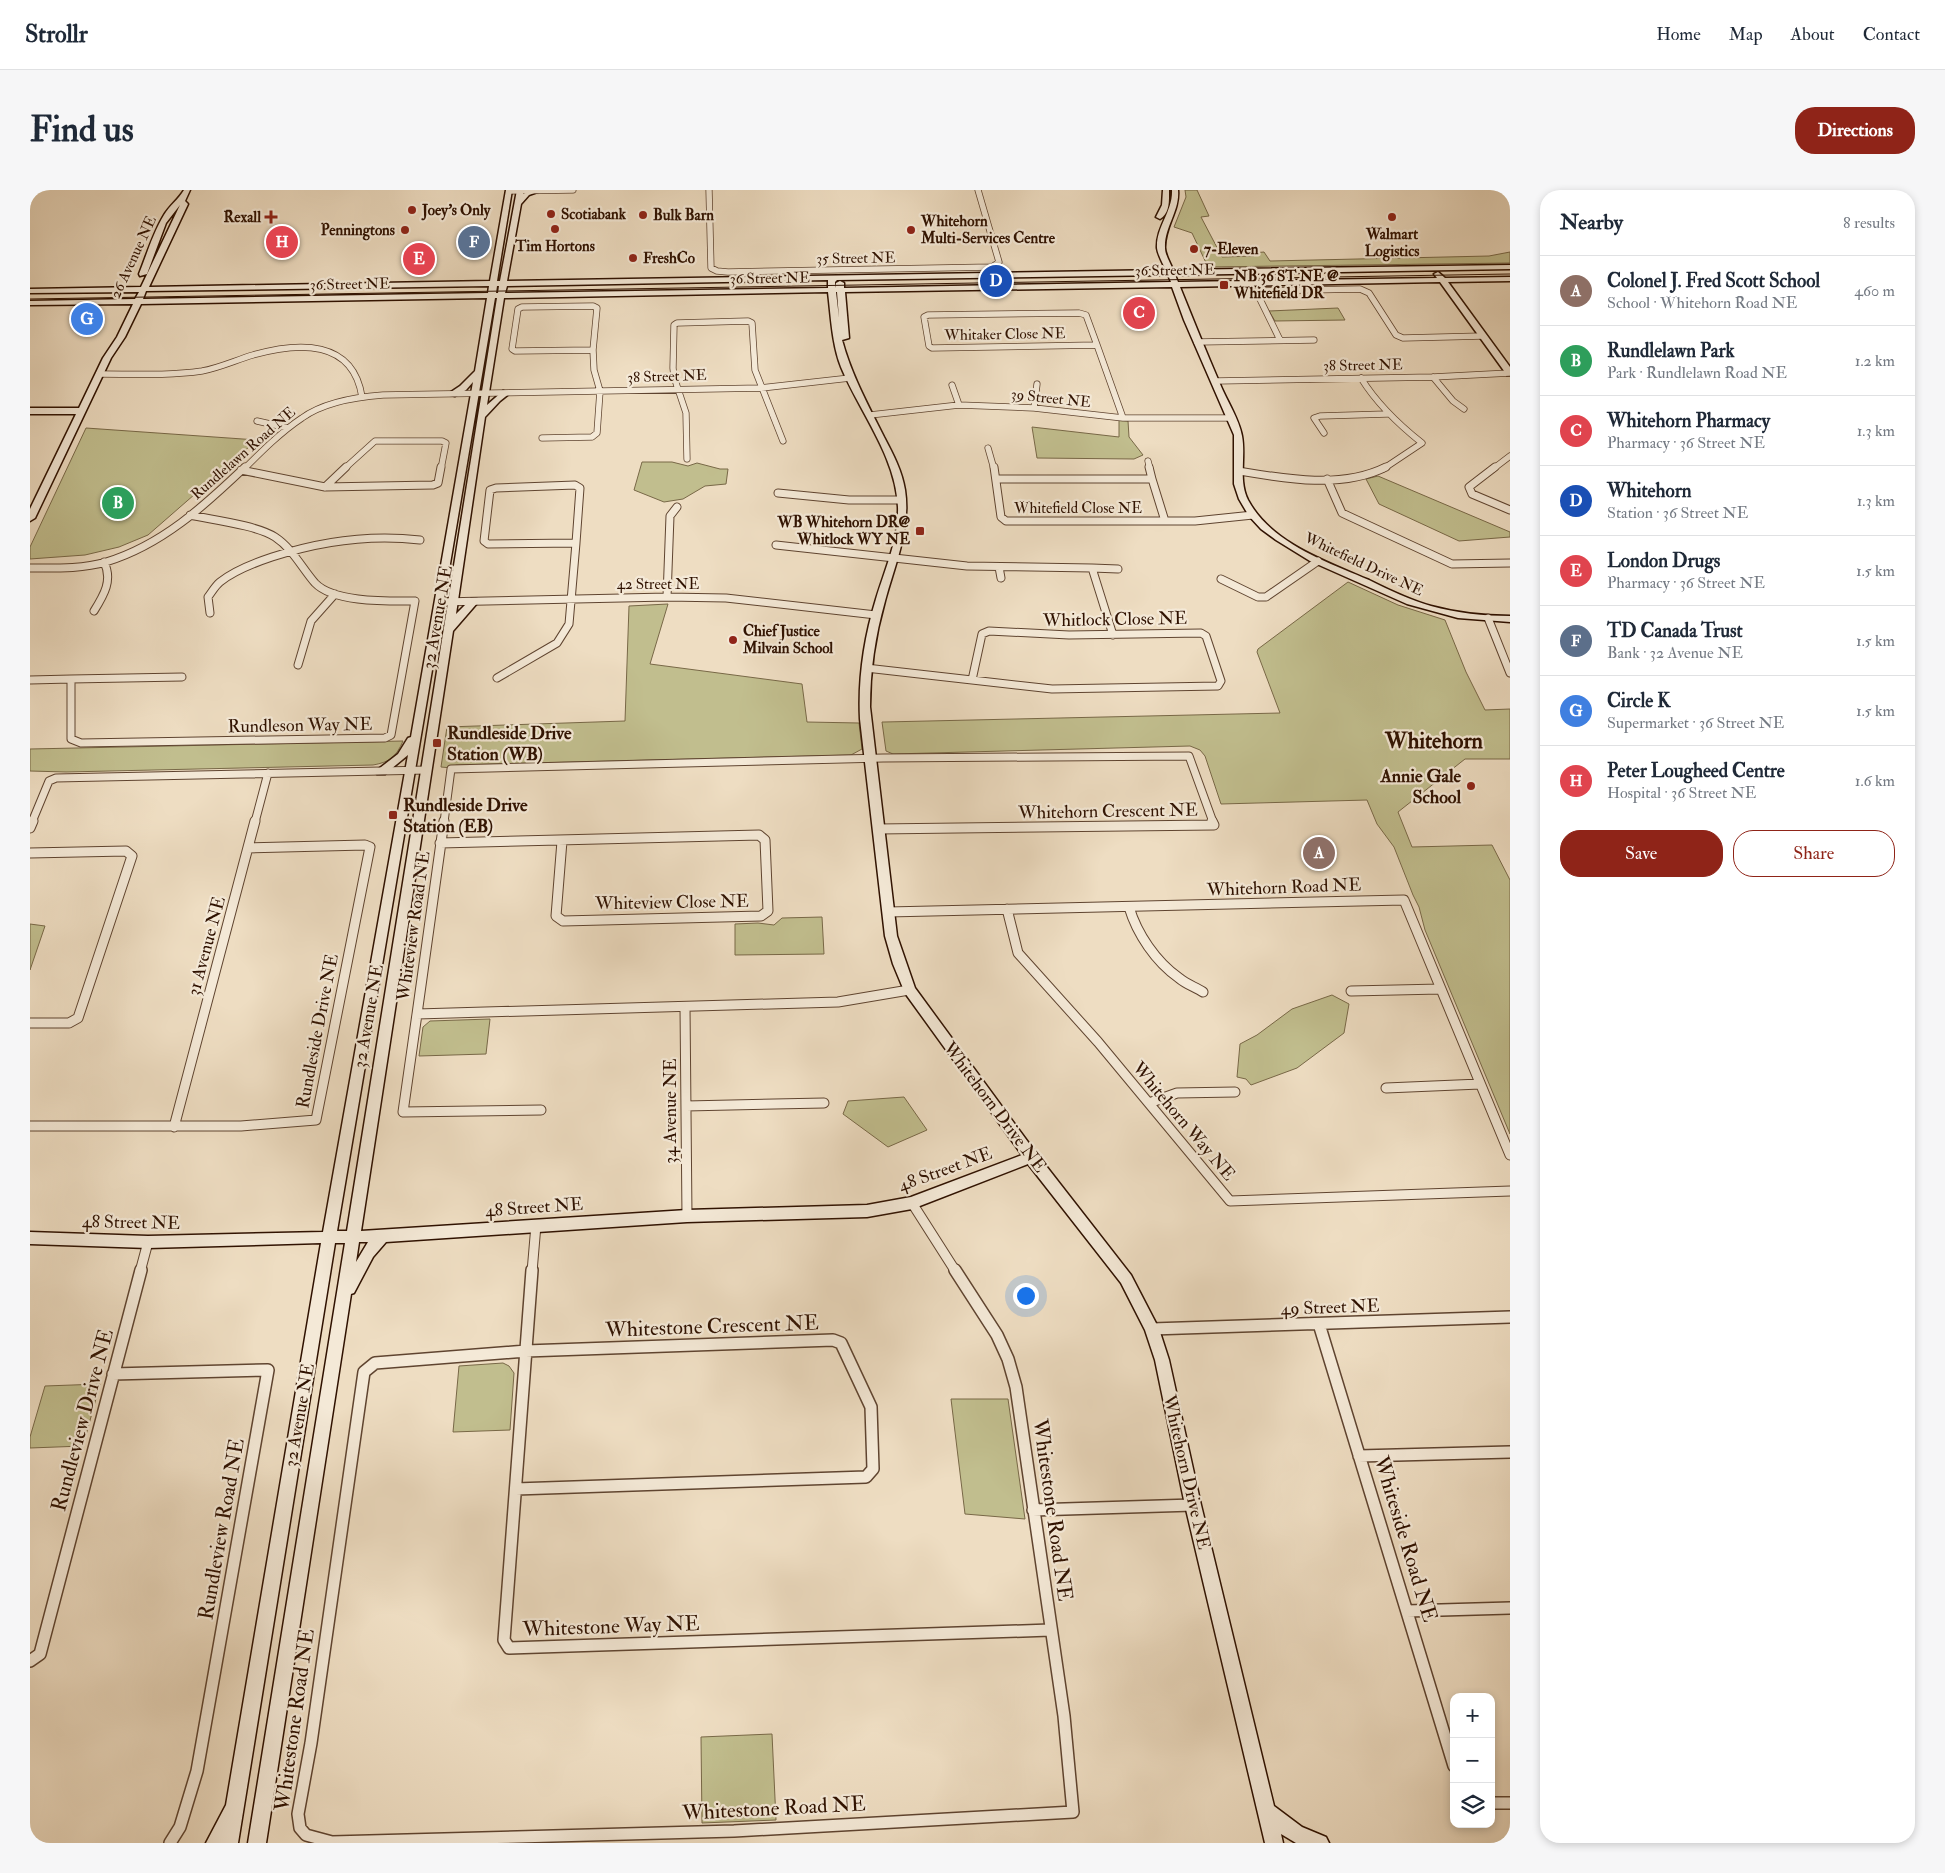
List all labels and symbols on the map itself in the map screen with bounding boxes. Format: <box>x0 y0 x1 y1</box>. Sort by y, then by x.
place label: Joey's Only <box>421 201 492 221</box>
marker: Joey's Only <box>406 204 418 216</box>
place label: Scotiabank <box>561 205 627 224</box>
place label: Bulk Barn <box>653 206 714 225</box>
place label: Rexall <box>224 208 261 227</box>
marker: Scotiabank <box>545 208 557 220</box>
marker: Bulk Barn <box>637 209 649 221</box>
marker: Rexall <box>265 211 277 223</box>
marker: Walmart Logistics <box>1386 211 1398 223</box>
place label: Whitehorn Multi-Services Centre <box>920 212 1056 248</box>
street label: 26 Avenue NE <box>106 213 161 302</box>
place label: Penningtons <box>321 221 395 241</box>
pin: H <box>266 223 298 261</box>
pin: F <box>458 223 490 261</box>
marker: Tim Hortons <box>549 223 561 235</box>
marker: Penningtons <box>399 224 411 236</box>
marker: Whitehorn Multi-Services Centre <box>905 224 917 236</box>
place label: Walmart Logistics <box>1365 225 1419 262</box>
place label: Tim Hortons <box>514 237 595 256</box>
pin: E <box>403 240 435 278</box>
place label: 7-Eleven <box>1204 240 1259 259</box>
marker: 7-Eleven <box>1188 243 1200 255</box>
street label: 35 Street NE <box>816 248 896 269</box>
place label: FreshCo <box>643 249 696 268</box>
marker: FreshCo <box>627 252 639 264</box>
street label: 36 Street NE <box>1135 260 1215 281</box>
pin: D <box>980 262 1012 300</box>
place label: NB 36 ST NE @ Whitefield DR <box>1233 267 1339 303</box>
street label: 36 Street NE <box>730 268 810 289</box>
street label: 36 Street NE <box>310 274 390 295</box>
marker: NB 36 ST NE @ Whitefield DR <box>1218 279 1230 291</box>
pin: C <box>1123 294 1155 332</box>
pin: G <box>71 300 103 338</box>
street label: Whitaker Close NE <box>943 324 1066 345</box>
street label: 38 Street NE <box>1323 355 1403 376</box>
street label: 38 Street NE <box>627 366 707 387</box>
street label: 39 Street NE <box>1010 385 1092 412</box>
street label: Rundlelawn Road NE <box>187 403 300 504</box>
pin: B <box>102 484 134 522</box>
street label: Whitefield Close NE <box>1013 499 1142 518</box>
place label: WB Whitehorn DR@ Whitlock WY NE <box>777 513 911 549</box>
marker: WB Whitehorn DR@ Whitlock WY NE <box>914 525 926 537</box>
street label: Whitefield Drive NE <box>1300 528 1426 600</box>
street label: 32 Avenue NE <box>417 563 458 671</box>
street label: 42 Street NE <box>617 575 699 594</box>
street label: Whitlock Close NE <box>1042 607 1187 632</box>
place label: Chief Justice Milvain School <box>742 622 833 658</box>
marker: Chief Justice Milvain School <box>727 634 739 646</box>
street label: Rundleson Way NE <box>227 713 373 738</box>
place label: Rundleside Drive Station (WB) <box>447 722 572 766</box>
district label: Whitehorn <box>1384 727 1484 755</box>
marker: Rundleside Drive Station (WB) <box>431 737 443 749</box>
place label: Annie Gale School <box>1379 765 1461 809</box>
marker: Annie Gale School <box>1465 780 1477 792</box>
place label: Rundleside Drive Station (EB) <box>403 794 528 838</box>
street label: Whitehorn Crescent NE <box>1017 798 1198 825</box>
marker: Rundleside Drive Station (EB) <box>387 809 399 821</box>
pin: A <box>1303 834 1335 872</box>
street label: Whiteview Road NE <box>391 850 435 1004</box>
street label: Whitehorn Road NE <box>1205 873 1362 902</box>
street label: Whiteview Close NE <box>594 890 749 915</box>
street label: 31 Avenue NE <box>182 894 231 998</box>
street label: Rundleside Drive NE <box>291 952 344 1111</box>
street label: 32 Avenue NE <box>348 962 389 1070</box>
street label: Whitehorn Drive NE <box>937 1037 1051 1177</box>
street label: Whitehorn Way NE <box>1126 1056 1240 1186</box>
street label: 34 Avenue NE <box>659 1058 682 1164</box>
street label: 48 Street NE <box>895 1142 995 1197</box>
street label: 48 Street NE <box>484 1193 584 1222</box>
street label: 48 Street NE <box>82 1210 180 1235</box>
your location <box>1013 1283 1039 1309</box>
street label: 49 Street NE <box>1280 1294 1380 1321</box>
street label: Whitestone Crescent NE <box>604 1309 819 1344</box>
street label: Rundleview Drive NE <box>45 1326 120 1514</box>
street label: 32 Avenue NE <box>279 1361 320 1469</box>
street label: Whitehorn Drive NE <box>1157 1392 1215 1552</box>
street label: Whitestone Road NE <box>1026 1416 1079 1603</box>
street label: Rundleview Road NE <box>192 1436 251 1622</box>
street label: Whiteside Road NE <box>1367 1452 1444 1625</box>
street label: Whitestone Way NE <box>521 1610 700 1643</box>
street label: Whitestone Road NE <box>268 1627 321 1814</box>
street label: Whitestone Road NE <box>680 1790 867 1827</box>

